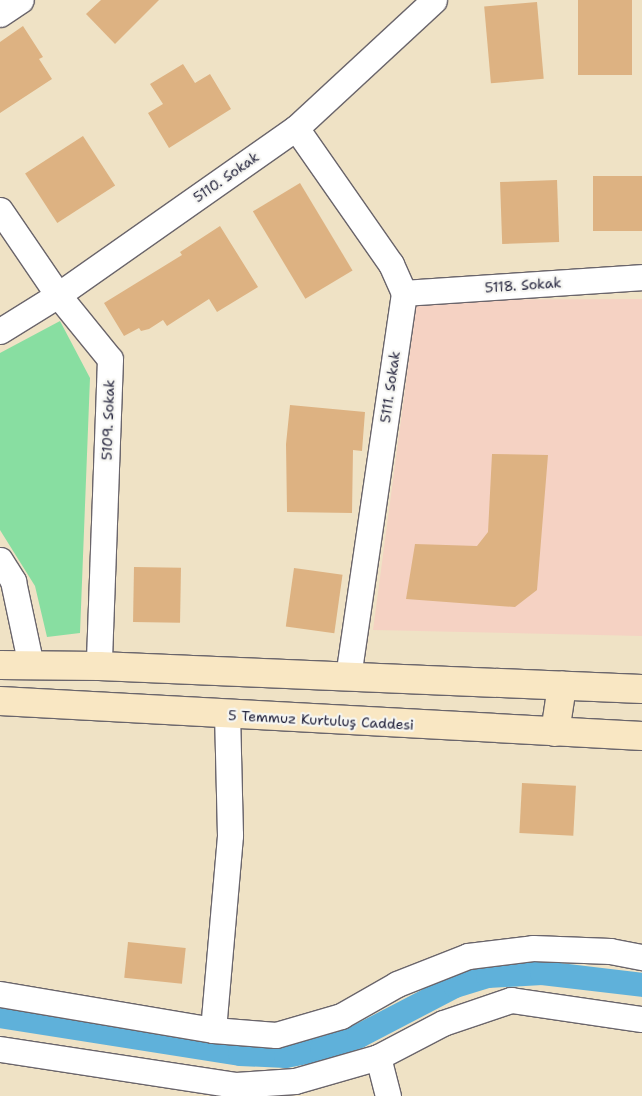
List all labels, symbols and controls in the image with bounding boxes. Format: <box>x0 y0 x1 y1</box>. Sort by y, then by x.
street label: 5110. Sokak <box>190 148 262 206</box>
street label: 5118. Sokak <box>484 274 562 296</box>
street label: 5111. Sokak <box>377 350 403 424</box>
street label: 5109. Sokak <box>98 379 118 461</box>
street label: 5 Temmuz Kurtuluş Caddesi <box>228 707 414 733</box>

